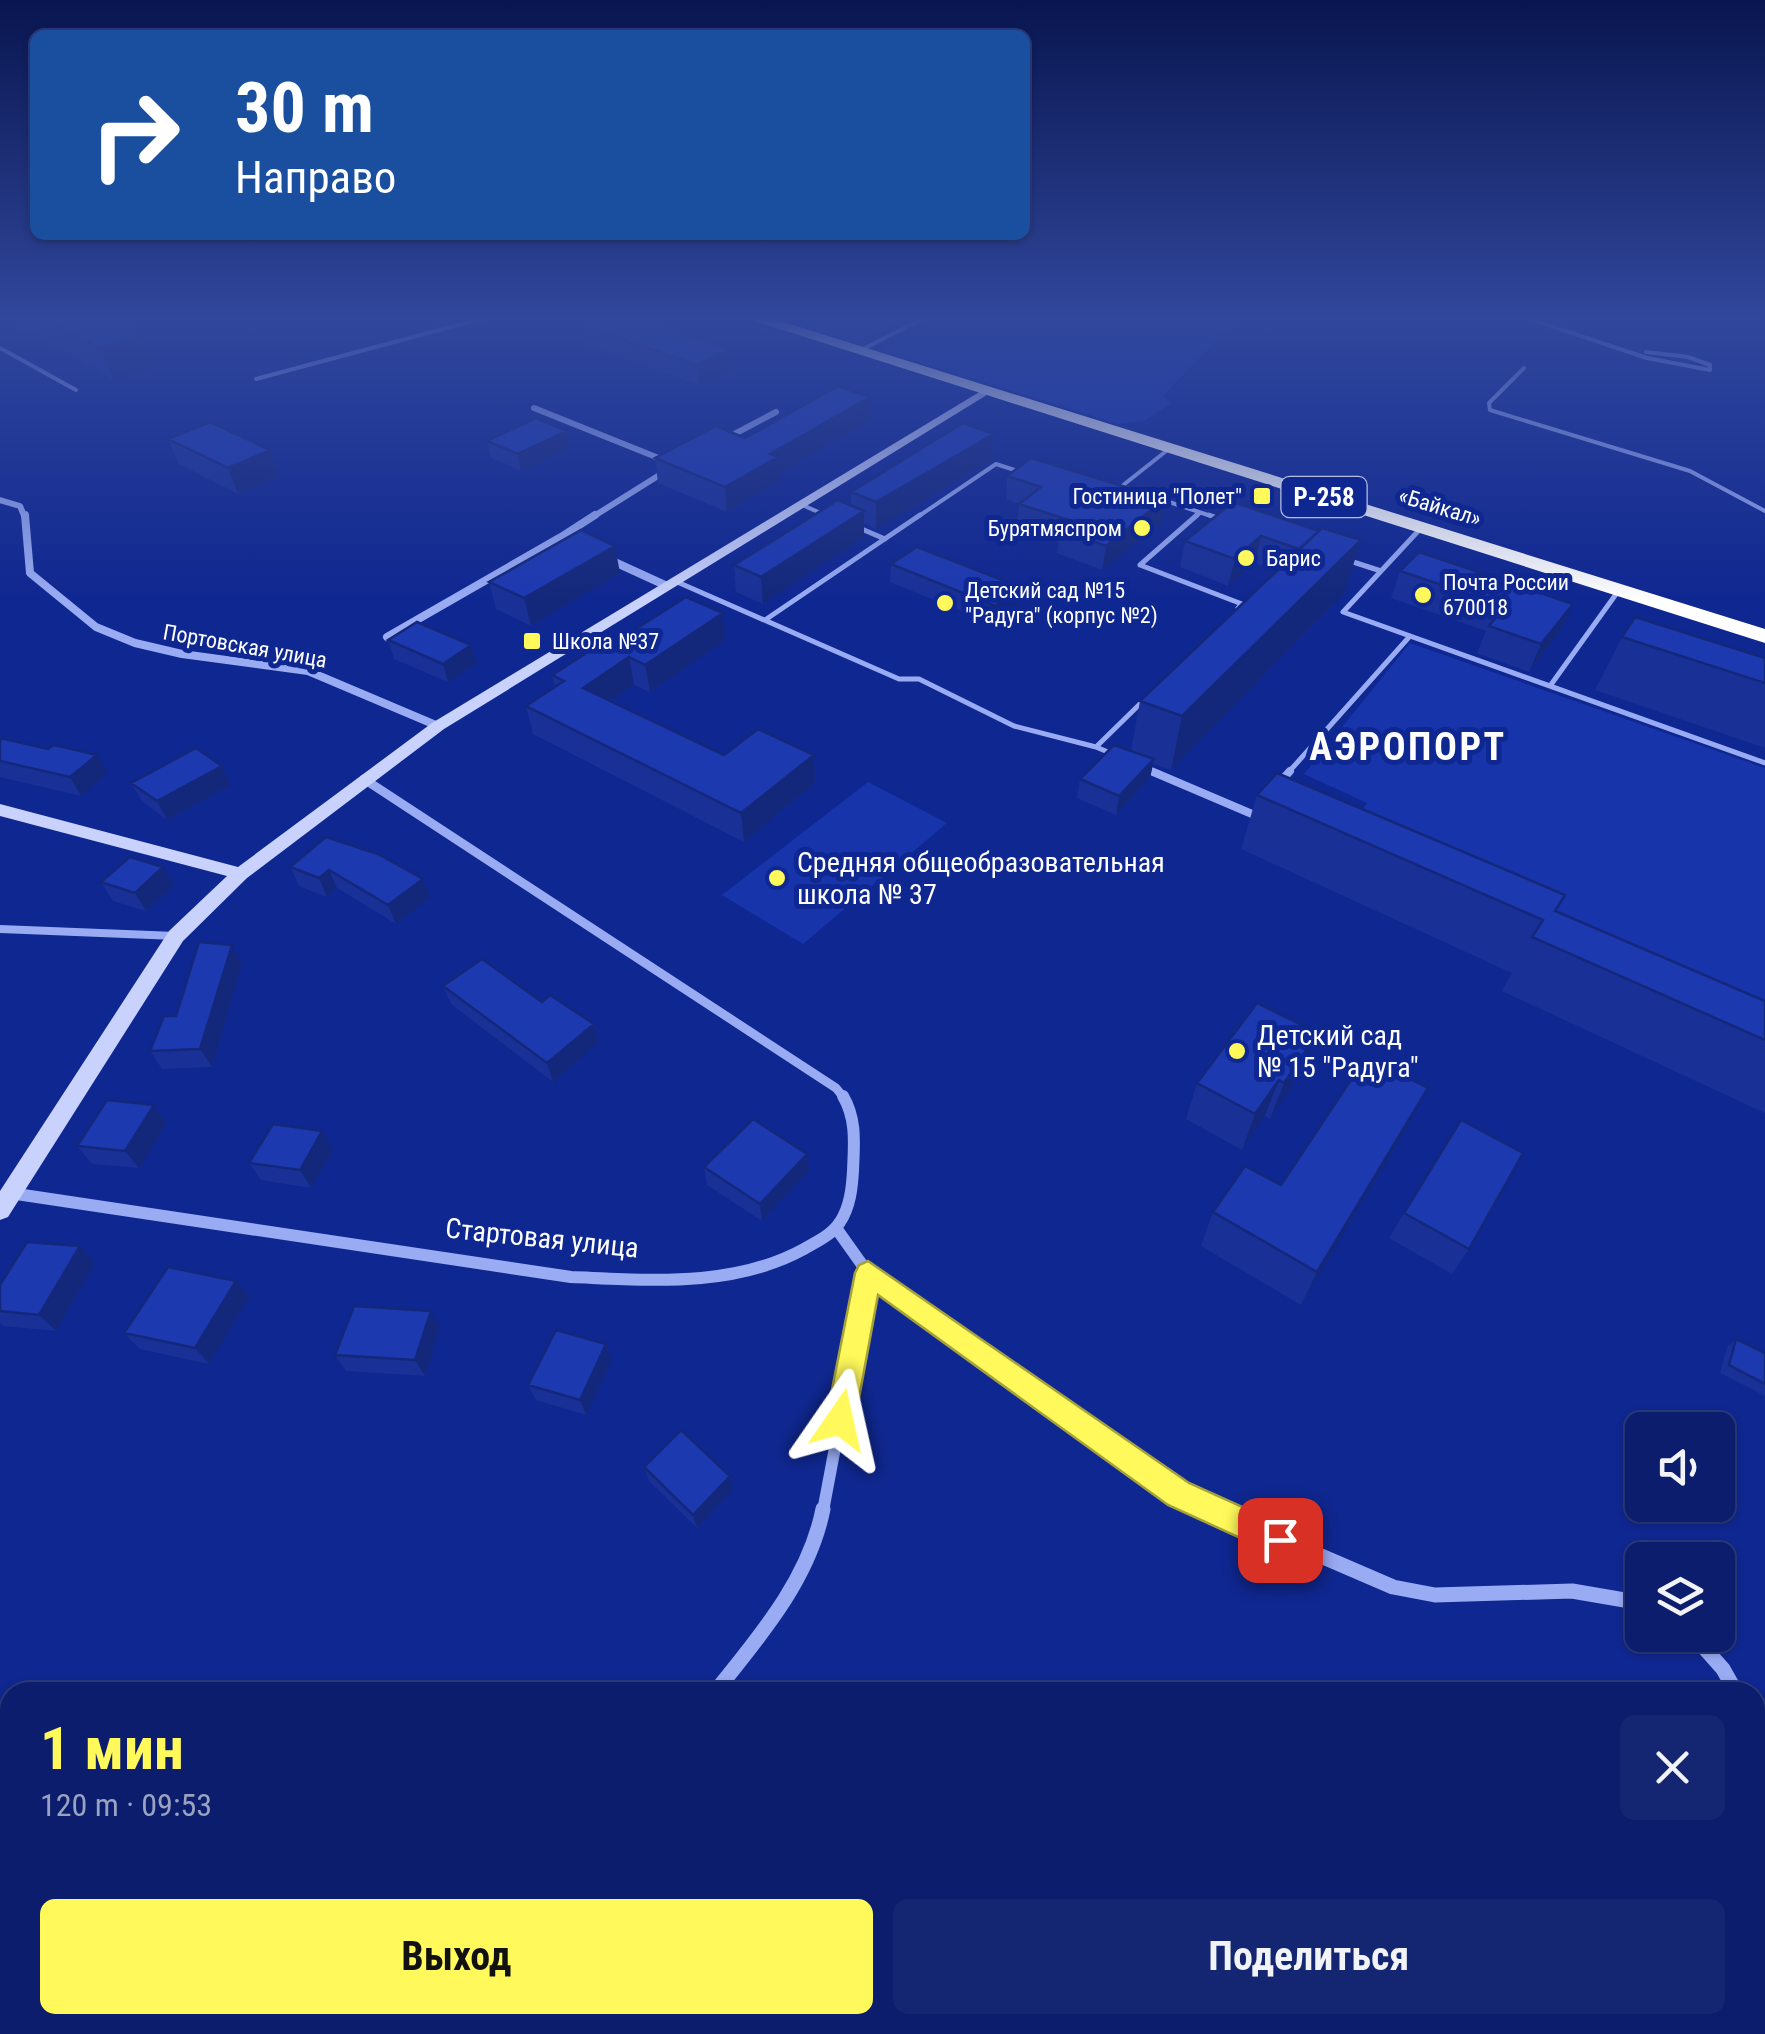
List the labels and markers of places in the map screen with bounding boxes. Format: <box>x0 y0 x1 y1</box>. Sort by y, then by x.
place label: Гостиница "Полет" <box>1072 484 1242 509</box>
marker: Гостиница "Полет" <box>1251 485 1273 507</box>
place label: Бурятмяспром <box>988 516 1122 541</box>
marker: Бурятмяспром <box>1131 517 1153 539</box>
place label: Барис <box>1266 546 1321 571</box>
marker: Барис <box>1235 547 1257 569</box>
place label: Почта России 670018 <box>1443 570 1569 620</box>
place label: Детский сад №15 "Радуга" (корпус №2) <box>965 578 1158 629</box>
marker: Почта России 670018 <box>1412 584 1434 606</box>
marker: Детский сад №15 "Радуга" (корпус №2) <box>934 592 956 614</box>
place label: Школа №37 <box>552 629 659 654</box>
marker: Школа №37 <box>521 630 543 652</box>
place label: Средняя общеобразовательная школа № 37 <box>797 846 1165 911</box>
marker: Средняя общеобразовательная школа № 37 <box>766 867 788 889</box>
place label: Детский сад № 15 "Радуга" <box>1257 1019 1419 1084</box>
marker: Детский сад № 15 "Радуга" <box>1226 1040 1248 1062</box>
pin <box>1238 1498 1323 1583</box>

